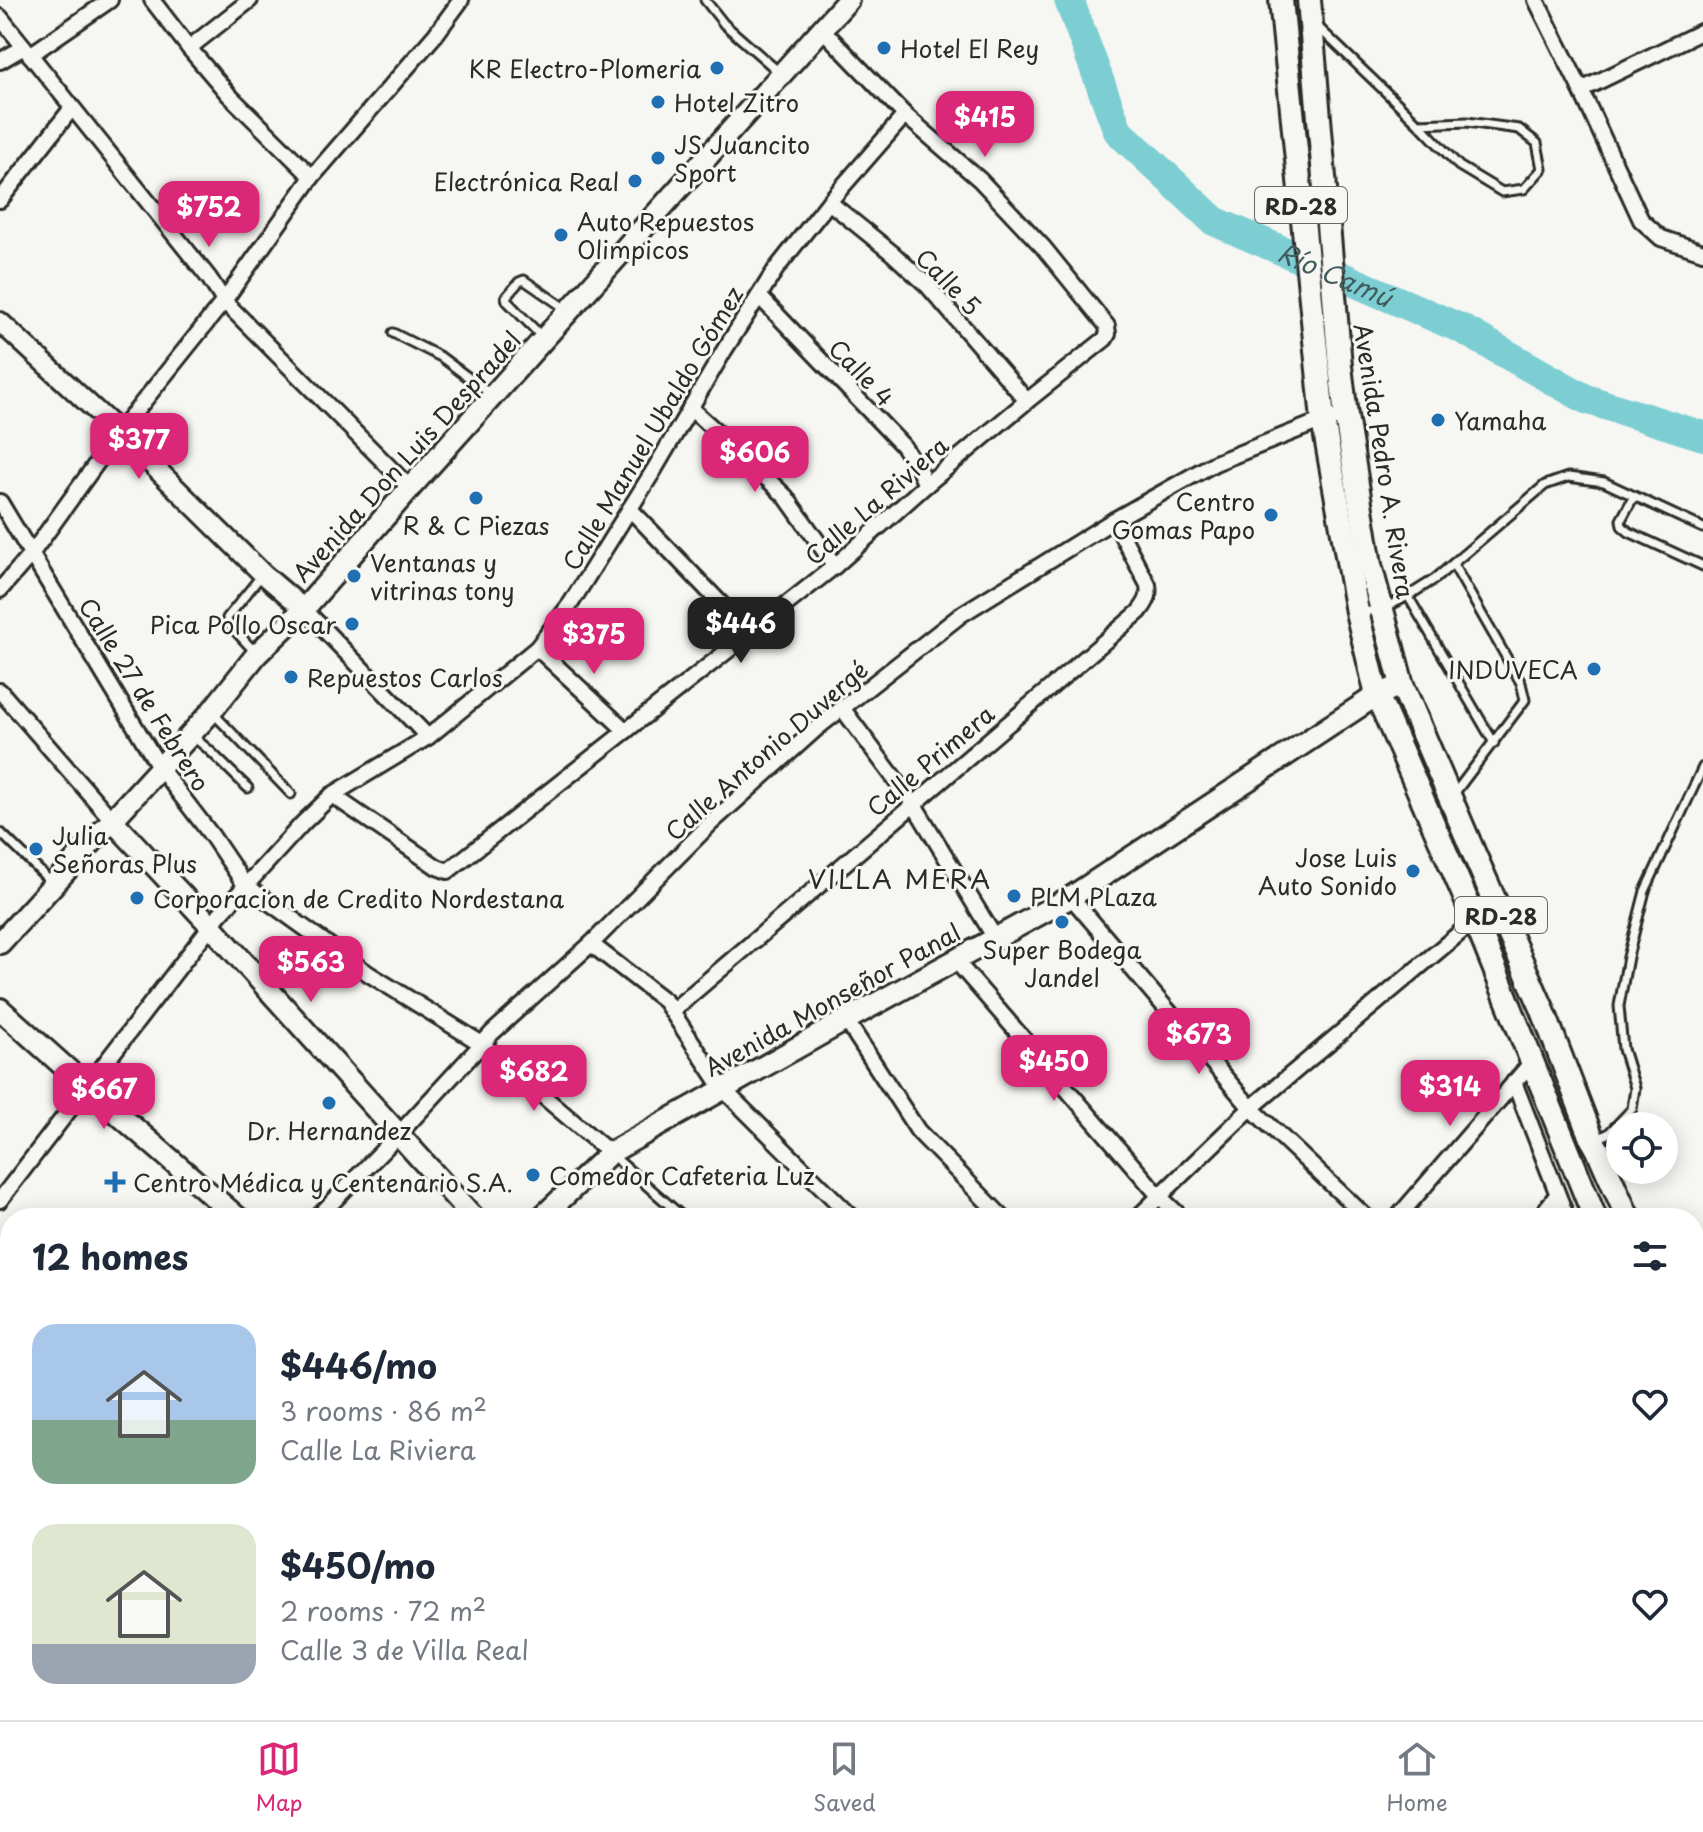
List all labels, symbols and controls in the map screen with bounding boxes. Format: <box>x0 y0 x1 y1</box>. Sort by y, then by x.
place label: Hotel El Rey <box>900 30 1039 66</box>
marker: Hotel El Rey <box>875 39 893 57</box>
place label: KR Electro-Plomeria <box>469 50 701 86</box>
marker: KR Electro-Plomeria <box>708 59 726 77</box>
place label: Hotel Zitro <box>674 84 799 120</box>
pin: $415 <box>938 91 1032 159</box>
marker: Hotel Zitro <box>649 93 667 111</box>
text: $415 <box>954 97 1016 136</box>
place label: JS Juancito Sport <box>674 126 810 190</box>
marker: JS Juancito Sport <box>649 149 667 167</box>
place label: Electrónica Real <box>433 163 619 199</box>
marker: Electrónica Real <box>626 172 644 190</box>
pin: $752 <box>162 181 256 249</box>
text: $752 <box>176 187 242 226</box>
road number: RD-28 <box>1255 187 1347 223</box>
place label: Auto Repuestos Olimpicos <box>577 203 754 267</box>
marker: Auto Repuestos Olimpicos <box>552 226 570 244</box>
water label: Río Camú <box>1272 232 1400 317</box>
street label: Calle 5 <box>908 239 990 323</box>
street label: Calle Manuel Ubaldo Gómez <box>553 279 751 577</box>
street label: Avenida Pedro A. Rivera <box>1345 321 1425 602</box>
street label: Avenida Don Luis Despradel <box>283 323 529 589</box>
street label: Calle 4 <box>821 330 903 414</box>
place label: Yamaha <box>1454 402 1546 438</box>
marker: Yamaha <box>1429 411 1447 429</box>
pin: $377 <box>92 413 186 481</box>
text: $377 <box>108 419 170 458</box>
pin: $606 <box>708 426 802 494</box>
street label: Calle La Riviera <box>796 427 956 573</box>
text: $606 <box>720 432 790 471</box>
place label: Centro Gomas Papo <box>1111 483 1255 547</box>
marker: R & C Piezas <box>467 489 485 507</box>
marker: Centro Gomas Papo <box>1262 506 1280 524</box>
place label: R & C Piezas <box>402 507 550 543</box>
place label: Ventanas y vitrinas tony <box>370 544 515 608</box>
marker: Ventanas y vitrinas tony <box>345 567 363 585</box>
street label: Calle 27 de Febrero <box>71 590 219 798</box>
pin: $446 <box>694 597 788 665</box>
text: $446 <box>706 603 776 642</box>
place label: Pica Pollo Oscar <box>150 606 336 642</box>
pin: $375 <box>547 608 641 676</box>
text: $375 <box>562 614 626 653</box>
marker: Pica Pollo Oscar <box>343 615 361 633</box>
place label: INDUVECA <box>1448 651 1578 687</box>
street label: Calle Antonio Duvergé <box>657 652 875 848</box>
place label: Repuestos Carlos <box>307 659 503 695</box>
marker: INDUVECA <box>1585 660 1603 678</box>
marker: Repuestos Carlos <box>282 668 300 686</box>
street label: Calle Primera <box>858 696 1002 824</box>
place label: Julia Señoras Plus <box>52 817 197 881</box>
place label: Jose Luis Auto Sonido <box>1258 839 1397 903</box>
marker: Julia Señoras Plus <box>27 840 45 858</box>
district label: VILLA MERA <box>808 859 992 898</box>
marker: Jose Luis Auto Sonido <box>1404 862 1422 880</box>
place label: PLM PLaza <box>1030 878 1157 914</box>
place label: Corporacion de Credito Nordestana <box>153 880 564 916</box>
marker: PLM PLaza <box>1005 887 1023 905</box>
marker: Corporacion de Credito Nordestana <box>128 889 146 907</box>
road number: RD-28 <box>1455 897 1547 933</box>
street label: Avenida Monseñor Panal <box>697 913 967 1085</box>
marker: Super Bodega Jandel <box>1053 913 1071 931</box>
place label: Super Bodega Jandel <box>983 931 1141 995</box>
pin: $563 <box>264 936 358 1004</box>
text: $563 <box>277 942 345 981</box>
pin: $673 <box>1152 1008 1246 1076</box>
text: $673 <box>1166 1014 1232 1053</box>
pin: $450 <box>1007 1035 1101 1103</box>
text: $450 <box>1019 1041 1089 1080</box>
pin: $682 <box>487 1045 581 1113</box>
text: $682 <box>500 1051 568 1090</box>
pin: $314 <box>1403 1060 1497 1128</box>
pin: $667 <box>57 1063 151 1131</box>
text: $314 <box>1419 1066 1481 1105</box>
text: $667 <box>71 1069 137 1108</box>
marker: Dr. Hernandez <box>320 1094 338 1112</box>
place label: Dr. Hernandez <box>247 1112 411 1148</box>
map controls <box>1606 1112 1678 1184</box>
button: locate <box>1606 1112 1678 1184</box>
place label: Comedor Cafeteria Luz <box>549 1157 815 1193</box>
place label: Centro Médica y Centenario S.A. <box>133 1164 513 1200</box>
marker: Comedor Cafeteria Luz <box>524 1166 542 1184</box>
marker: Centro Médica y Centenario S.A. <box>104 1171 126 1193</box>
text: 12 homes <box>32 1230 188 1282</box>
icon: filters <box>1628 1234 1672 1278</box>
text: $446/mo <box>280 1339 437 1391</box>
icon: home <box>96 1356 192 1452</box>
icon: heart <box>1628 1382 1672 1426</box>
text: 3 rooms · 86 m² <box>280 1391 487 1430</box>
text: Calle La Riviera <box>280 1430 476 1469</box>
text: $450/mo <box>280 1539 435 1591</box>
icon: home <box>96 1556 192 1652</box>
icon: heart <box>1628 1582 1672 1626</box>
text: 2 rooms · 72 m² <box>280 1591 486 1630</box>
text: Calle 3 de Villa Real <box>280 1630 529 1669</box>
tab: Map <box>255 1737 302 1818</box>
tab: Saved <box>813 1737 876 1818</box>
tab: Home <box>1386 1737 1448 1818</box>

